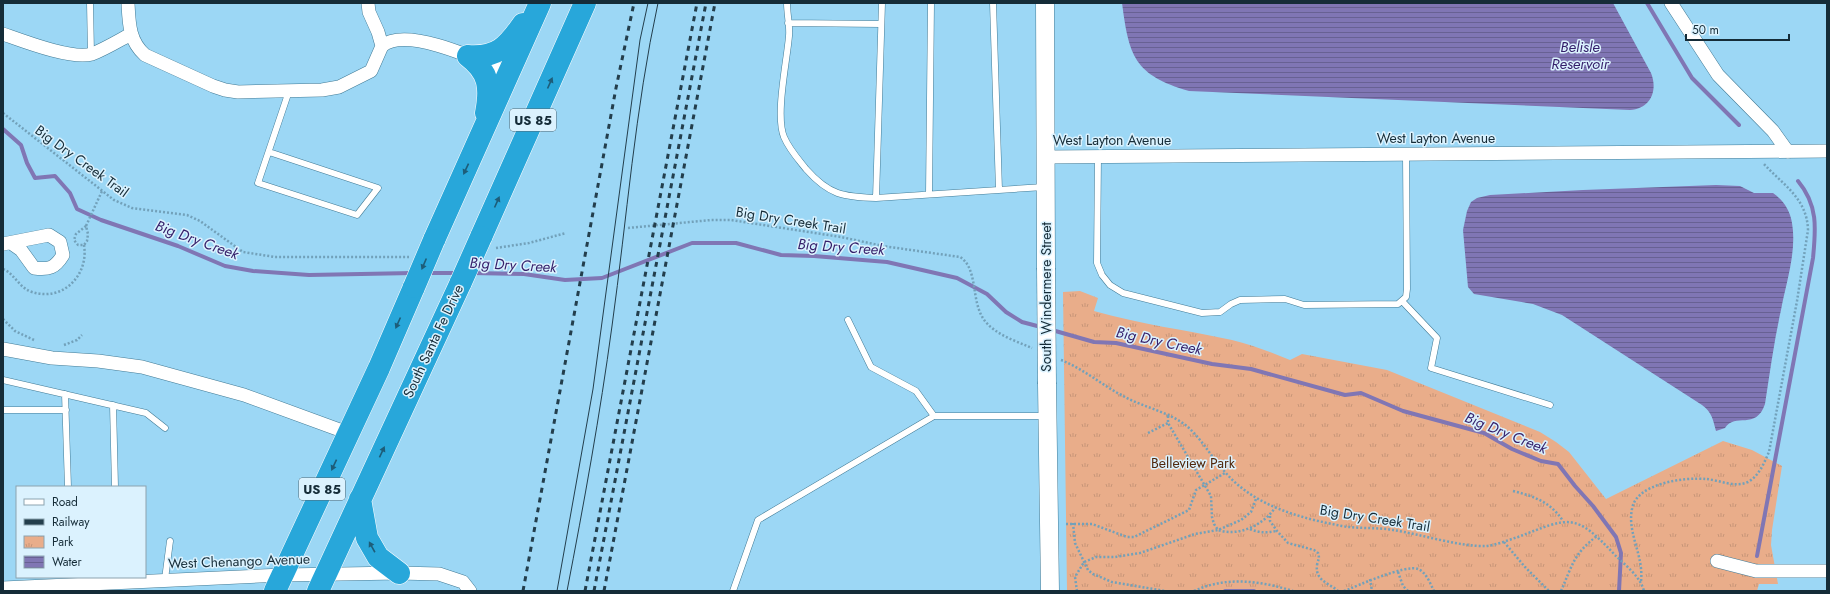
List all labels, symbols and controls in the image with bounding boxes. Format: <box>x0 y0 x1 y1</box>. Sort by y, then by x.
scale bar <box>1686 16 1789 42</box>
text: 50 m <box>1692 21 1719 39</box>
water label: Belisle Reservoir <box>1551 36 1610 75</box>
one-way arrow <box>547 77 553 89</box>
road number: US 85 <box>510 109 556 131</box>
street label: Big Dry Creek Trail <box>31 120 133 202</box>
street label: West Layton Avenue <box>1377 128 1495 148</box>
street label: West Layton Avenue <box>1053 130 1171 150</box>
one-way arrow <box>463 163 469 175</box>
one-way arrow <box>494 196 500 208</box>
street label: Big Dry Creek Trail <box>734 201 848 239</box>
water label: Big Dry Creek <box>152 215 242 265</box>
street label: South Windermere Street <box>1036 221 1056 372</box>
water label: Big Dry Creek <box>797 233 886 261</box>
water label: Big Dry Creek <box>469 252 558 278</box>
one-way arrow <box>421 258 427 269</box>
street label: South Santa Fe Drive <box>398 281 468 401</box>
one-way arrow <box>395 317 402 329</box>
water label: Big Dry Creek <box>1114 321 1204 361</box>
water label: Big Dry Creek <box>1461 406 1551 460</box>
one-way arrow <box>379 447 385 458</box>
park label: Belleview Park <box>1151 453 1236 473</box>
one-way arrow <box>330 459 336 471</box>
road number: US 85 <box>299 478 345 500</box>
legend <box>16 486 146 578</box>
text: Road <box>52 493 78 511</box>
street label: Big Dry Creek Trail <box>1318 499 1432 537</box>
text: Railway <box>52 513 90 531</box>
text: Park <box>52 533 74 551</box>
one-way arrow <box>369 541 375 553</box>
street label: West Chenango Avenue <box>168 549 310 573</box>
text: Water <box>52 553 83 571</box>

